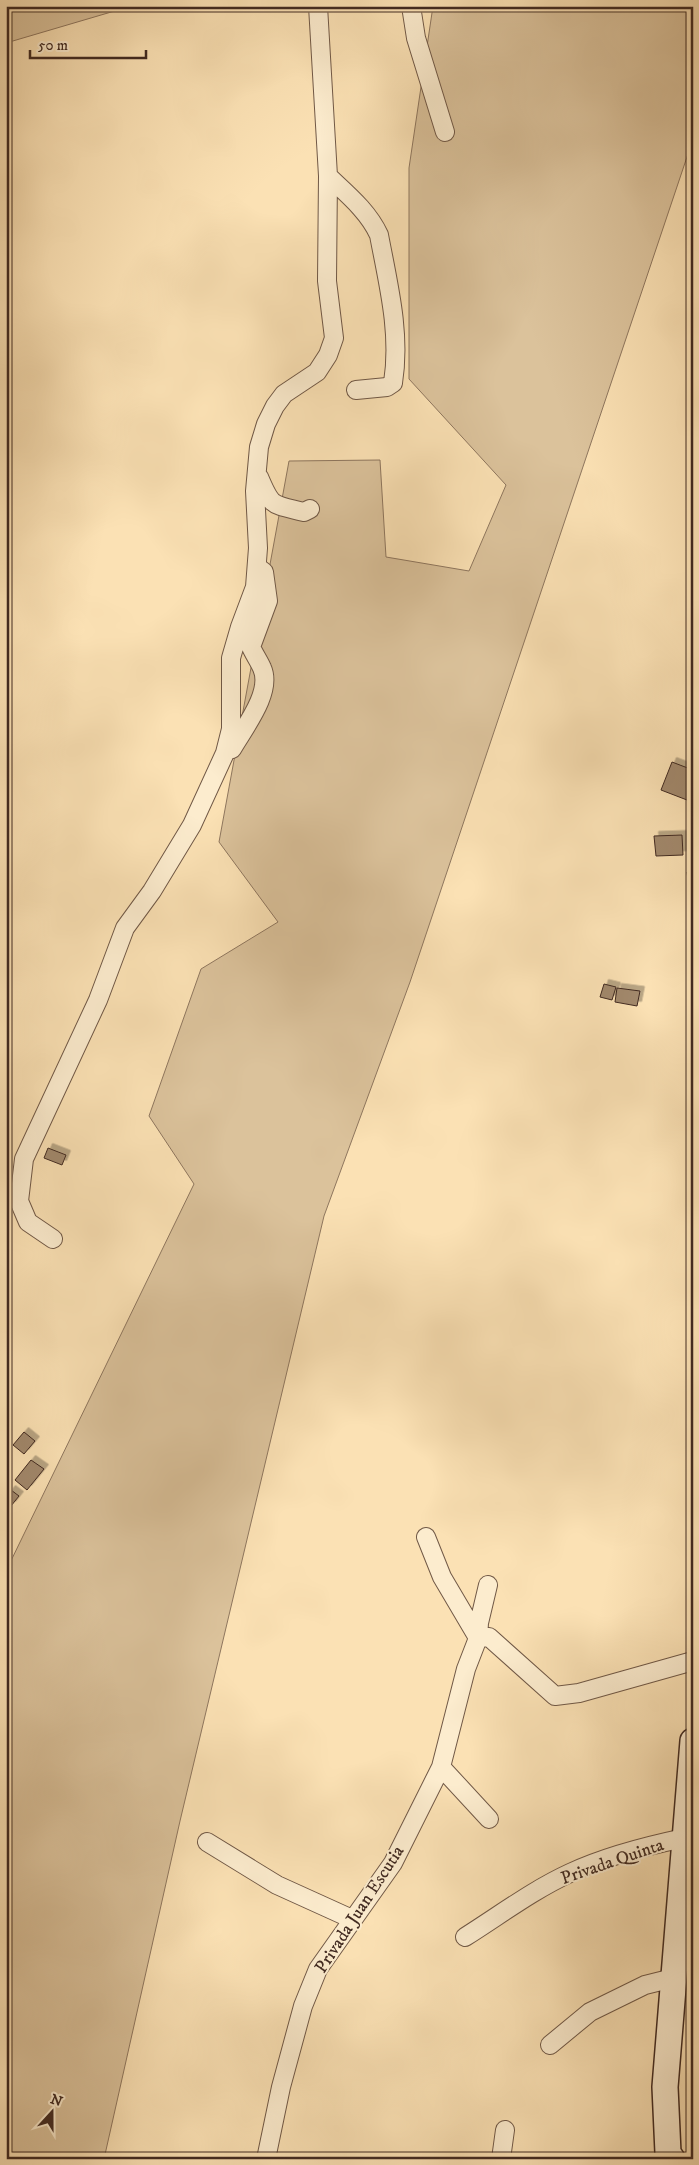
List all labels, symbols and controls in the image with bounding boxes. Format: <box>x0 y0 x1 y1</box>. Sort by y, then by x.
scale bar <box>30 28 146 60</box>
text: 50 m <box>38 36 68 55</box>
street label: Privada Quinta <box>558 1834 667 1890</box>
street label: Privada Juan Escutia <box>310 1841 409 1977</box>
north arrow <box>28 2088 78 2138</box>
text: N <box>48 2090 65 2111</box>

